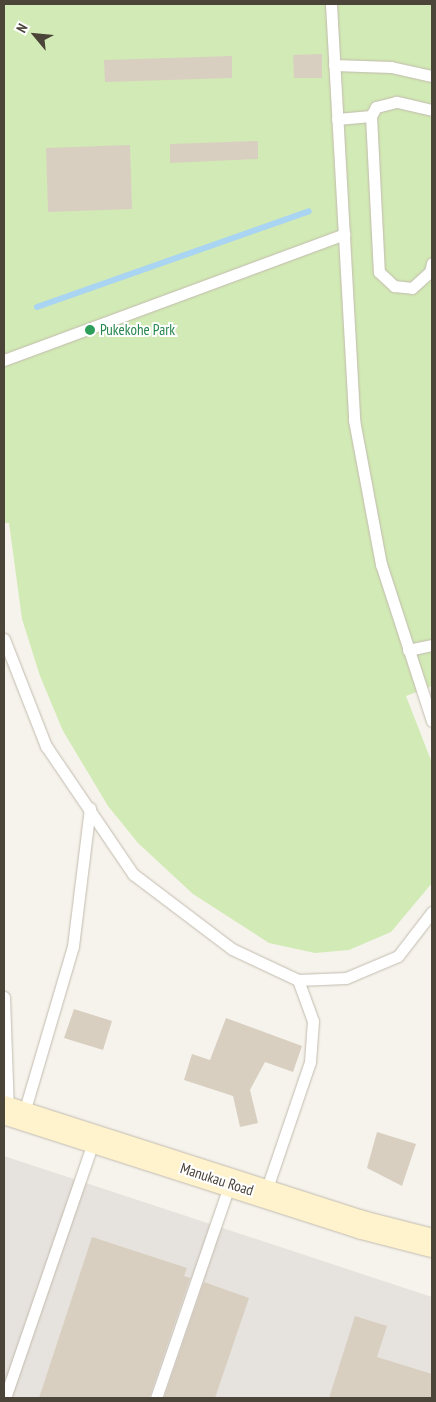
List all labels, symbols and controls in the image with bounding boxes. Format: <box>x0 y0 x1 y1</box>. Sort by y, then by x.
north arrow <box>10 10 60 60</box>
text: N <box>12 20 31 36</box>
place label: Pukekohe Park <box>100 321 175 339</box>
marker: Pukekohe Park <box>84 324 96 336</box>
street label: Manukau Road <box>178 1159 256 1199</box>

